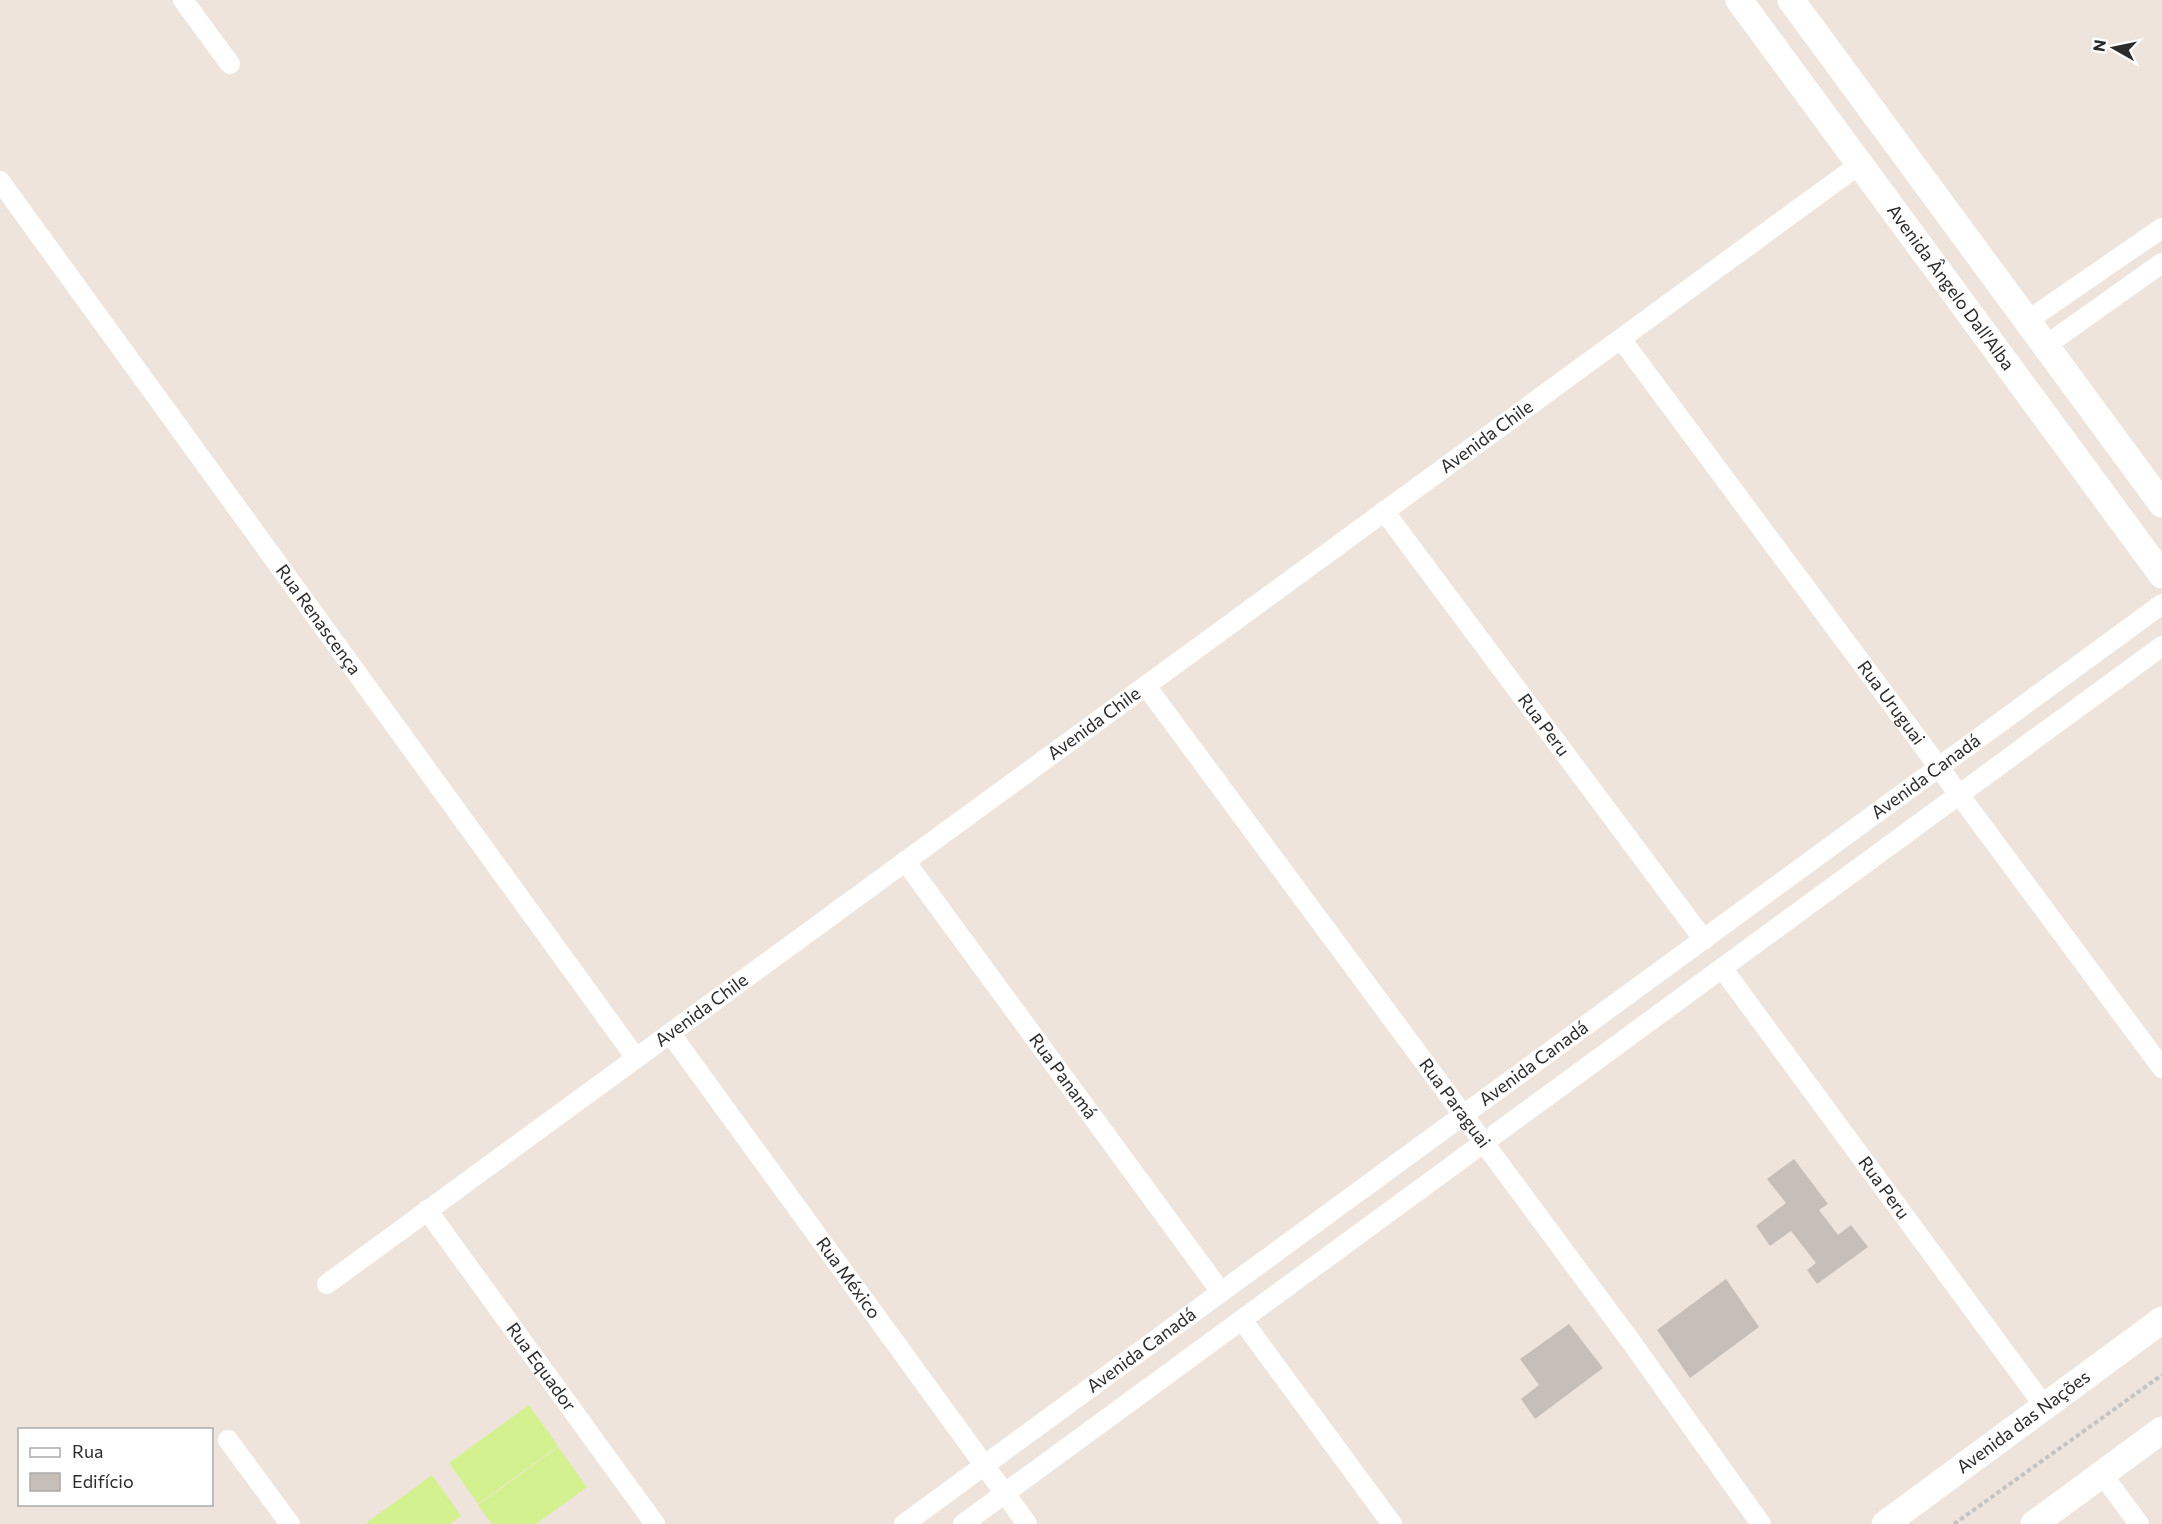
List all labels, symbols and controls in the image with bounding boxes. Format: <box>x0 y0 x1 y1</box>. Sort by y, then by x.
north arrow <box>2084 18 2144 78</box>
text: N <box>2088 38 2109 53</box>
street label: Avenida Ângelo Dall'Alba <box>1883 200 2020 374</box>
street label: Avenida Chile <box>1435 395 1537 477</box>
street label: Rua Renascença <box>272 560 366 679</box>
street label: Rua Uruguai <box>1853 656 1930 749</box>
street label: Avenida Chile <box>1043 681 1144 764</box>
street label: Rua Peru <box>1514 689 1575 760</box>
street label: Avenida Canadá <box>1866 729 1984 823</box>
street label: Avenida Chile <box>650 968 752 1051</box>
street label: Avenida Canadá <box>1474 1016 1592 1110</box>
street label: Rua Panamá <box>1025 1029 1102 1123</box>
street label: Rua Paraguai <box>1415 1054 1496 1152</box>
street label: Rua Peru <box>1854 1152 1915 1223</box>
street label: Rua México <box>812 1232 886 1323</box>
street label: Avenida Canadá <box>1082 1302 1200 1397</box>
street label: Rua Equador <box>502 1318 581 1415</box>
street label: Avenida das Nações <box>1952 1365 2094 1478</box>
legend <box>18 1428 213 1506</box>
text: Rua <box>72 1440 103 1462</box>
text: Edifício <box>72 1470 134 1492</box>

